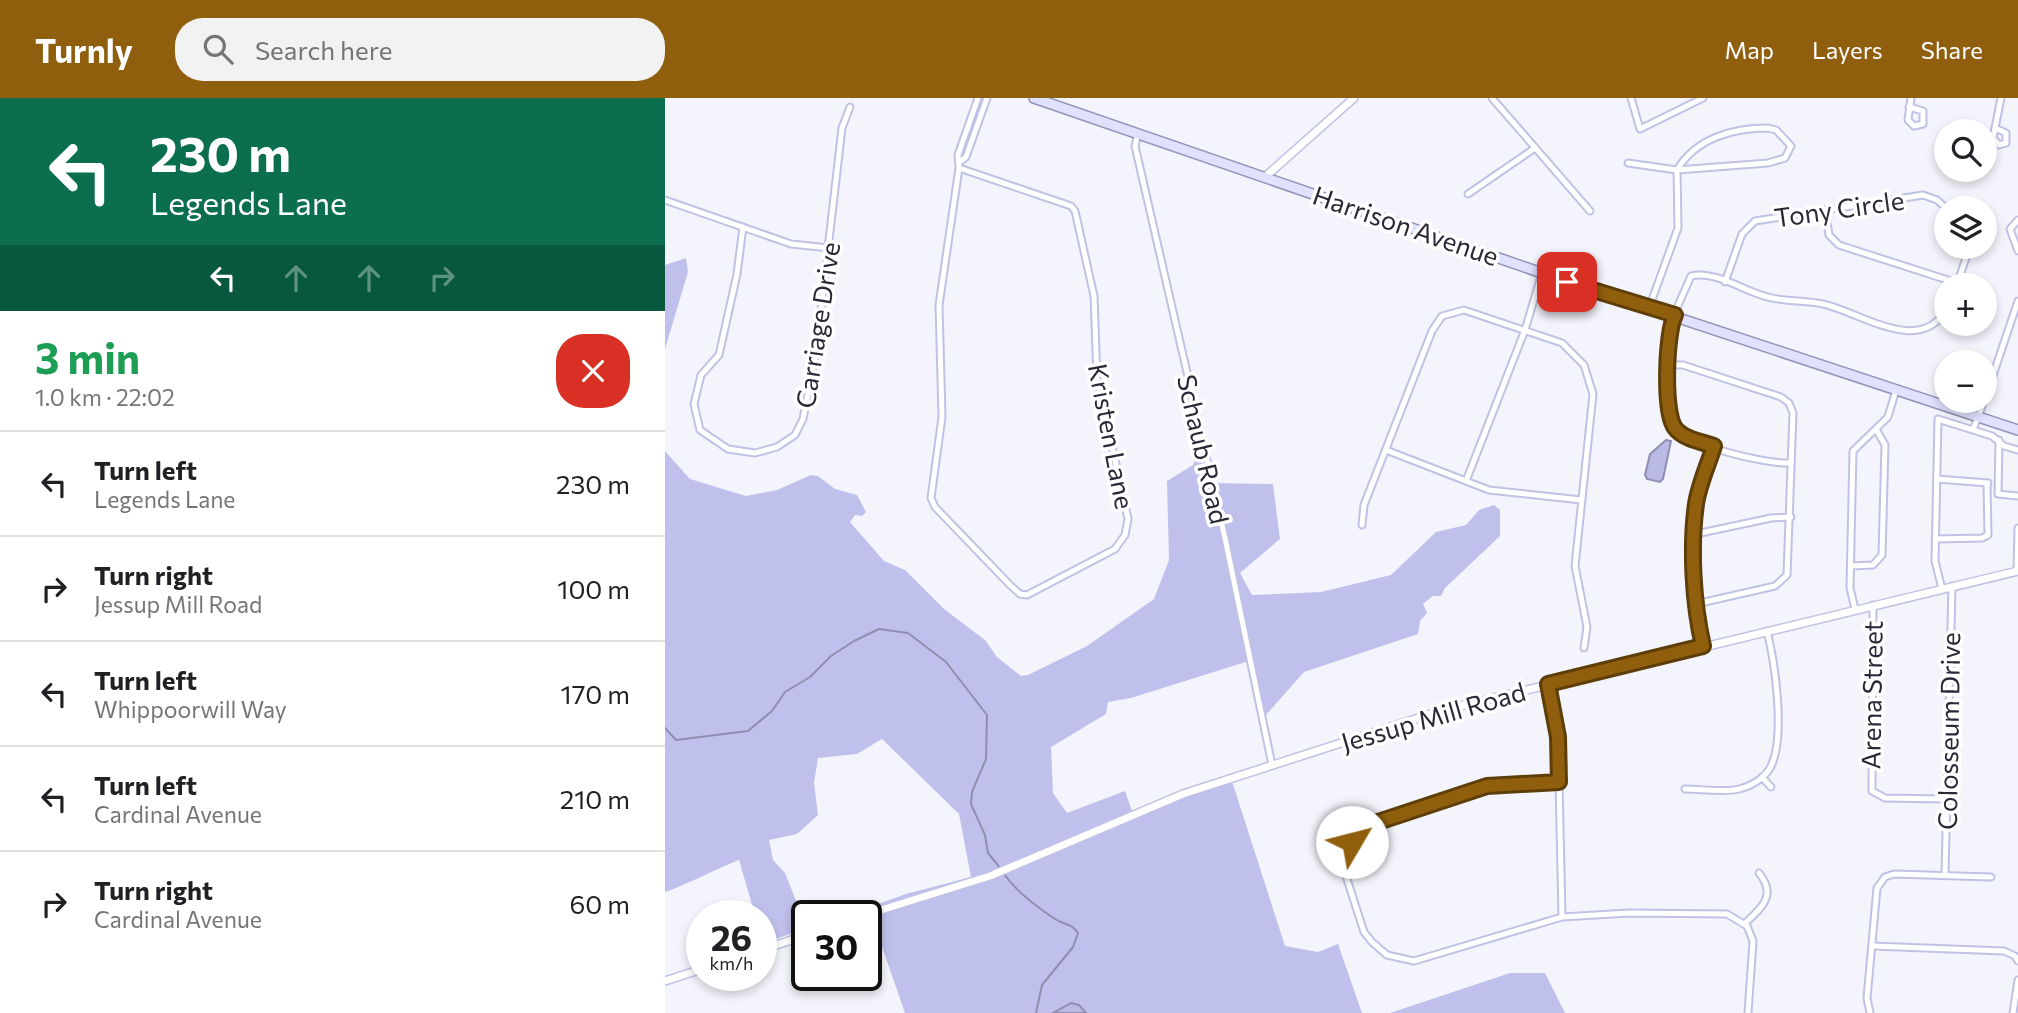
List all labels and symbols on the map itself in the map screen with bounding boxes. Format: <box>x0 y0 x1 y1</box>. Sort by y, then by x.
street label: Harrison Avenue <box>1309 179 1503 271</box>
street label: Tony Circle <box>1772 184 1906 232</box>
street label: Carriage Drive <box>789 240 845 410</box>
pin <box>1537 252 1597 312</box>
street label: Kristen Lane <box>1083 361 1141 511</box>
street label: Schaub Road <box>1172 371 1236 527</box>
street label: Arena Street <box>1854 620 1888 770</box>
street label: Colosseum Drive <box>1931 632 1965 830</box>
street label: Jessup Mill Road <box>1337 675 1529 757</box>
position arrow <box>1315 805 1389 879</box>
speed limit sign: 30 <box>791 900 882 991</box>

